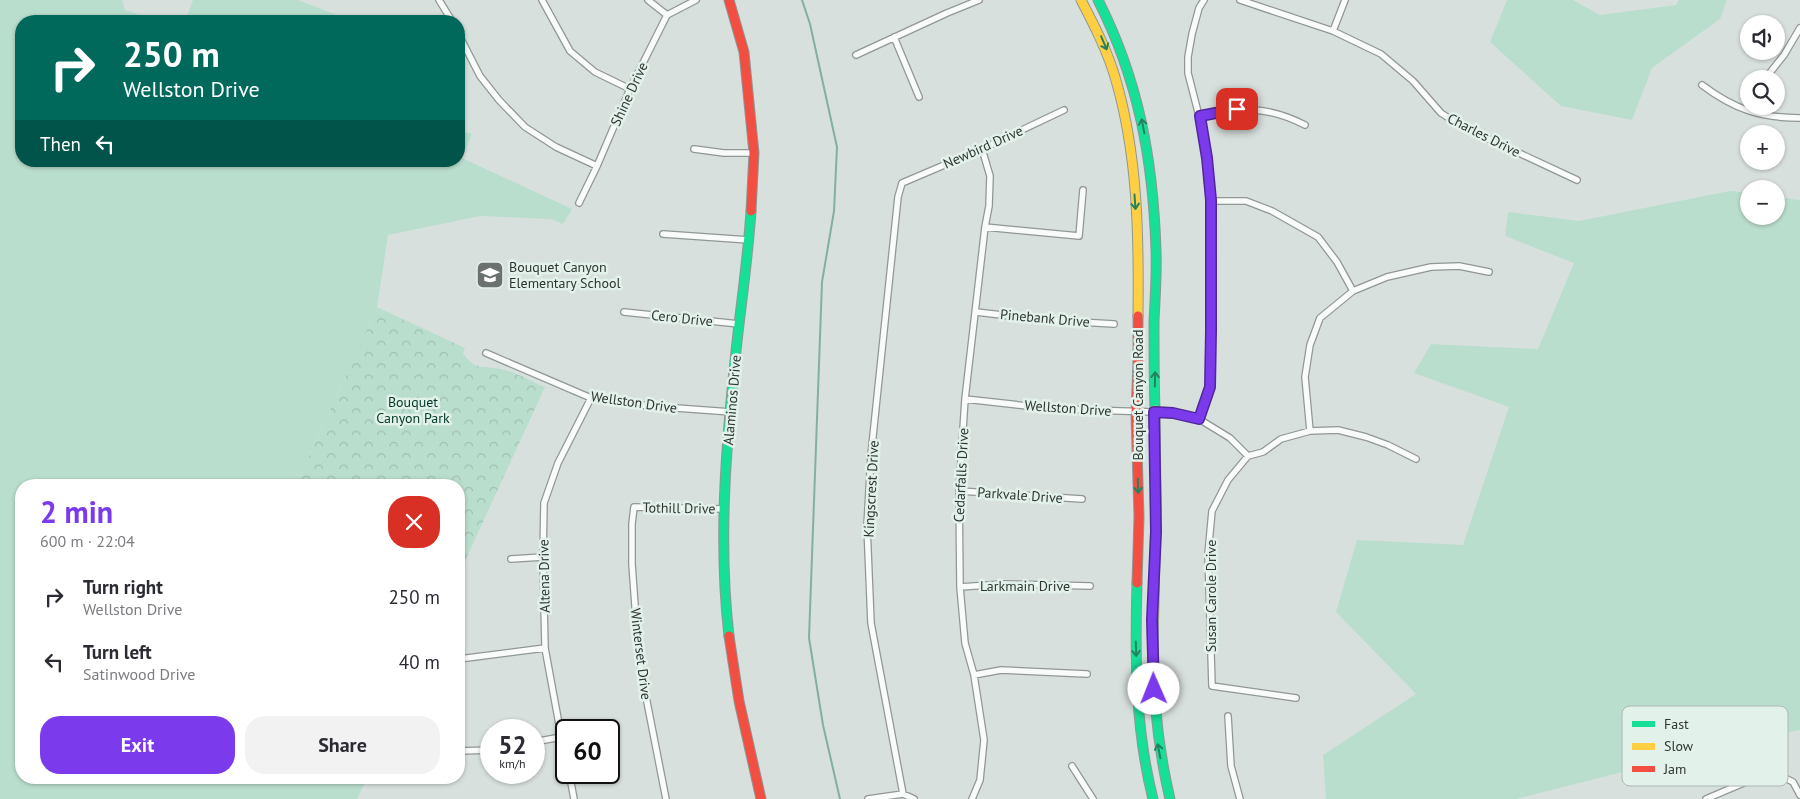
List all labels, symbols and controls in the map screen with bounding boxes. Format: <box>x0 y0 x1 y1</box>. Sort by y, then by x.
map controls <box>1740 15 1785 225</box>
button: sound <box>1740 15 1785 60</box>
text: 250 m <box>123 31 220 77</box>
icon: right <box>40 35 105 100</box>
one-way arrow <box>1099 35 1109 50</box>
street label: Shine Drive <box>606 59 652 129</box>
button: search <box>1740 70 1785 115</box>
text: Wellston Drive <box>123 75 260 103</box>
pin <box>1216 88 1258 130</box>
icon: arrive <box>1223 95 1251 123</box>
street label: Charles Drive <box>1444 109 1524 161</box>
one-way arrow <box>1137 118 1147 134</box>
street label: Newbird Drive <box>940 121 1026 173</box>
button: + <box>1740 125 1785 170</box>
icon: left <box>91 130 119 158</box>
text: Then <box>40 132 81 156</box>
button: − <box>1740 180 1785 225</box>
one-way arrow <box>1131 193 1140 209</box>
place label: Bouquet Canyon Elementary School <box>509 258 621 292</box>
school or university icon: Bouquet Canyon Elementary School <box>475 260 505 290</box>
street label: Pinebank Drive <box>999 305 1091 331</box>
street label: Cero Drive <box>650 306 714 330</box>
street label: Bouquet Canyon Road <box>1129 329 1147 461</box>
street label: Alaminos Drive <box>719 354 745 446</box>
one-way arrow <box>1150 372 1160 388</box>
street label: Wellston Drive <box>590 387 678 417</box>
park label: Bouquet Canyon Park <box>376 393 450 427</box>
street label: Wellston Drive <box>1024 396 1112 420</box>
street label: Cedarfalls Drive <box>950 427 972 523</box>
street label: Kingscrest Drive <box>859 440 883 538</box>
one-way arrow <box>1133 478 1143 494</box>
street label: Parkvale Drive <box>977 483 1063 507</box>
text: 2 min <box>40 492 113 531</box>
button: close <box>388 496 440 548</box>
street label: Tothill Drive <box>642 498 716 518</box>
text: 600 m · 22:04 <box>40 531 135 551</box>
street label: Altena Drive <box>534 539 554 613</box>
street label: Susan Carole Drive <box>1202 540 1220 652</box>
text: Turn right <box>83 575 163 599</box>
street label: Larkmain Drive <box>980 577 1070 595</box>
icon: right <box>40 583 68 611</box>
text: 250 m <box>388 585 440 609</box>
text: Wellston Drive <box>83 599 183 619</box>
street label: Winterset Drive <box>626 607 656 701</box>
text: Turn left <box>83 640 152 664</box>
one-way arrow <box>1132 641 1141 657</box>
icon: left <box>40 648 68 676</box>
text: 40 m <box>399 650 440 674</box>
position arrow <box>1127 662 1179 714</box>
text: Satinwood Drive <box>83 664 195 684</box>
legend <box>1622 706 1788 786</box>
text: Fast <box>1664 715 1689 733</box>
button: Exit <box>40 716 235 774</box>
button: Share <box>245 716 440 774</box>
speed limit sign: 60 <box>555 719 620 784</box>
text: 52 <box>498 729 527 761</box>
text: Slow <box>1664 737 1694 755</box>
one-way arrow <box>1154 744 1163 760</box>
text: km/h <box>499 756 526 771</box>
text: Jam <box>1663 760 1686 778</box>

